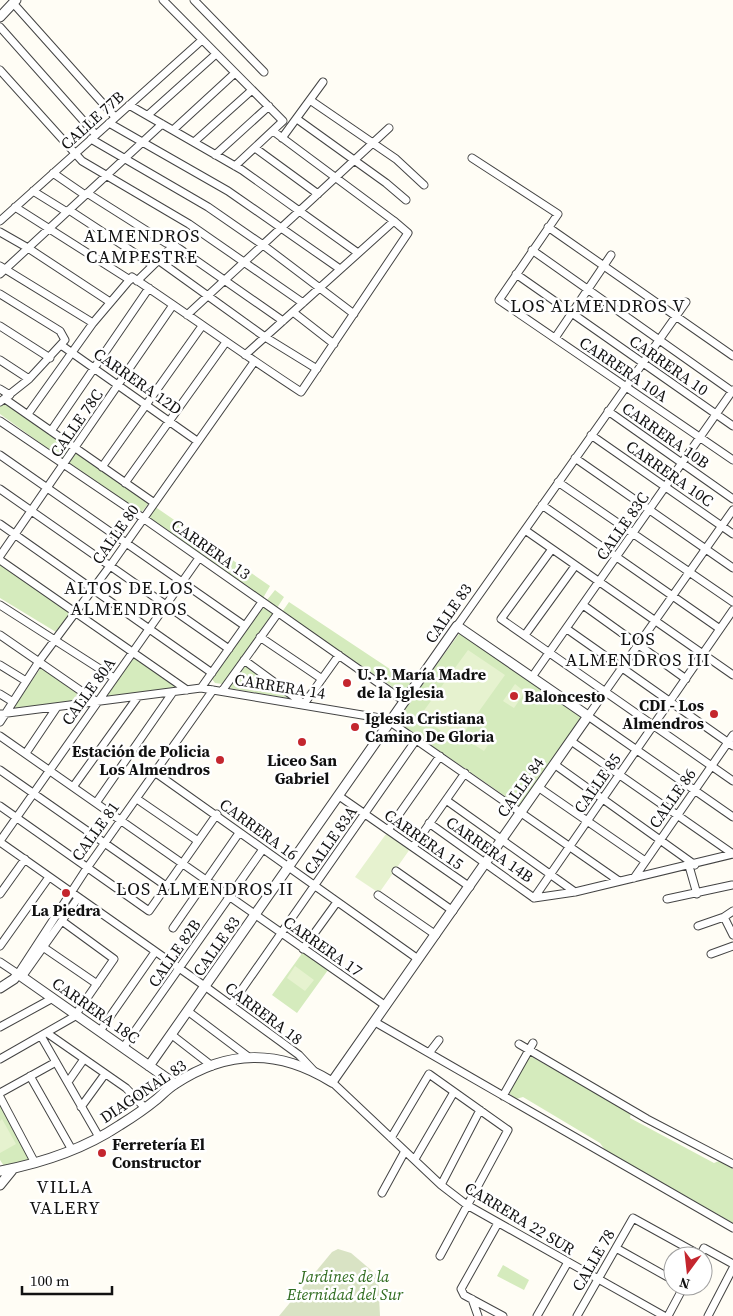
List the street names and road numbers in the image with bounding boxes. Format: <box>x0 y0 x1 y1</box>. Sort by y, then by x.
street label: CALLE 77B <box>55 86 129 154</box>
street label: CARRERA 10 <box>625 330 713 400</box>
street label: CARRERA 10A <box>575 331 673 407</box>
street label: CARRERA 12D <box>89 342 187 420</box>
street label: CALLE 78C <box>44 385 108 461</box>
street label: CARRERA 10B <box>618 397 714 473</box>
street label: CARRERA 10C <box>622 435 718 511</box>
street label: CALLE 83C <box>590 488 654 564</box>
street label: CALLE 80 <box>86 500 144 568</box>
street label: CARRERA 13 <box>167 514 255 584</box>
street label: CALLE 83 <box>419 579 477 647</box>
street label: CALLE 80A <box>56 652 120 729</box>
street label: CARRERA 14 <box>233 668 327 704</box>
street label: CALLE 85 <box>568 749 626 817</box>
street label: CALLE 84 <box>491 753 549 821</box>
street label: CALLE 86 <box>643 764 701 832</box>
street label: CARRERA 16 <box>215 793 303 865</box>
street label: CALLE 81 <box>66 797 124 865</box>
street label: CALLE 83A <box>298 801 362 879</box>
street label: CARRERA 15 <box>380 804 468 874</box>
street label: CARRERA 14B <box>442 811 538 887</box>
street label: CARRERA 17 <box>279 911 367 981</box>
street label: CALLE 83 <box>187 912 245 980</box>
street label: CALLE 82B <box>142 915 206 991</box>
street label: CARRERA 18C <box>48 972 144 1048</box>
street label: CARRERA 18 <box>221 977 307 1049</box>
street label: DIAGONAL 83 <box>96 1054 190 1128</box>
street label: CARRERA 22 SUR <box>461 1176 580 1260</box>
street label: CALLE 78 <box>566 1225 620 1295</box>

